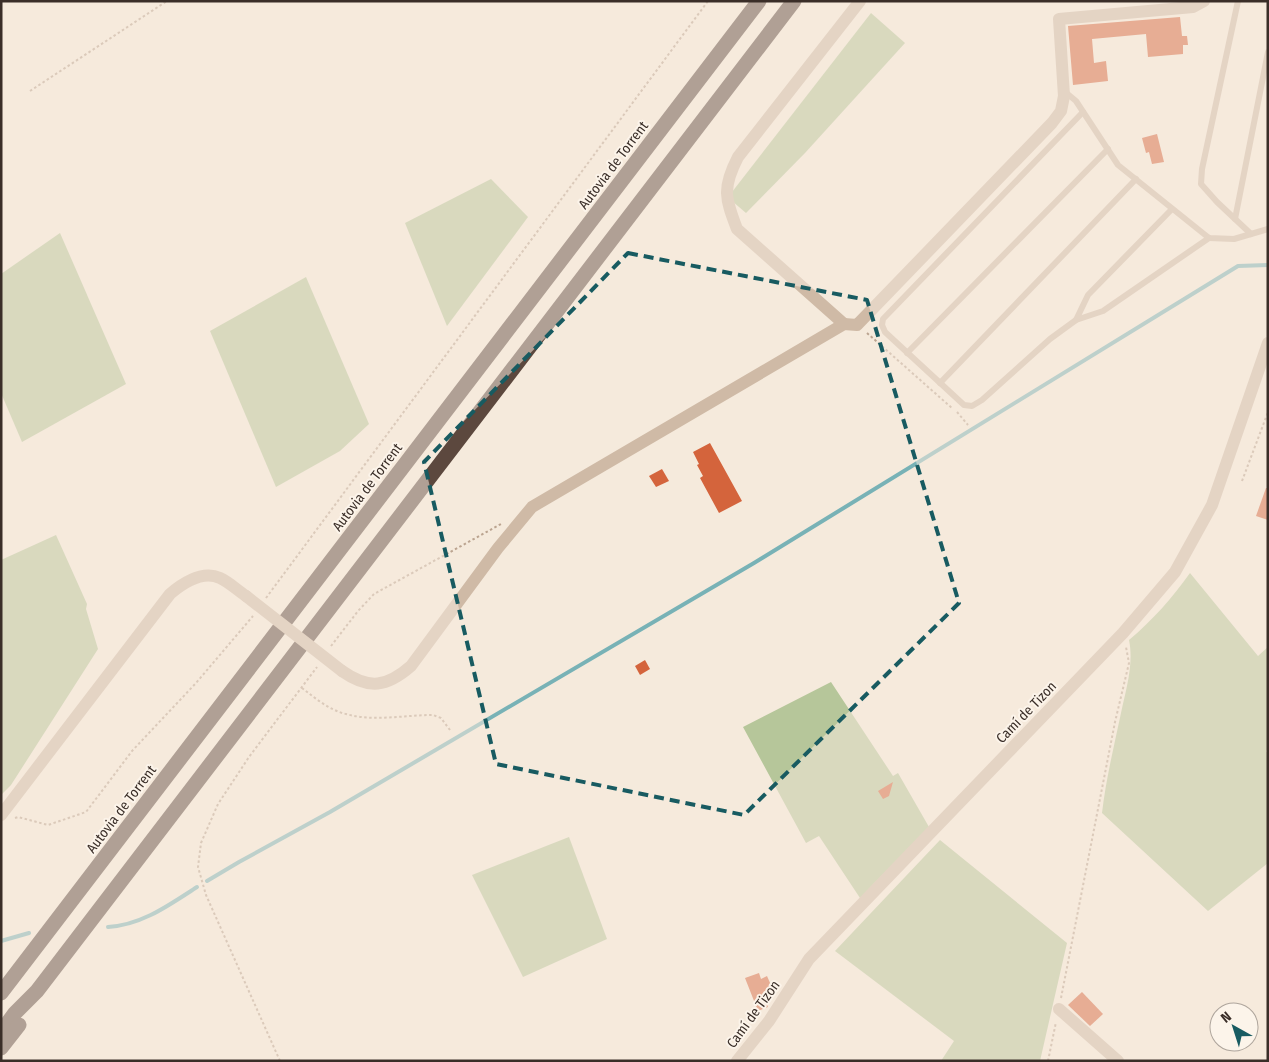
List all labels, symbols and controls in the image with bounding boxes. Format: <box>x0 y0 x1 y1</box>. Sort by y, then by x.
street label: Autovia de Torrent <box>575 118 652 212</box>
street label: Autovia de Torrent <box>329 440 406 534</box>
street label: Camí de Tizon <box>993 678 1060 747</box>
street label: Autovia de Torrent <box>83 762 160 856</box>
street label: Camí de Tizon <box>723 977 784 1051</box>
north arrow <box>1209 1002 1259 1052</box>
text: N <box>1218 1008 1235 1027</box>

